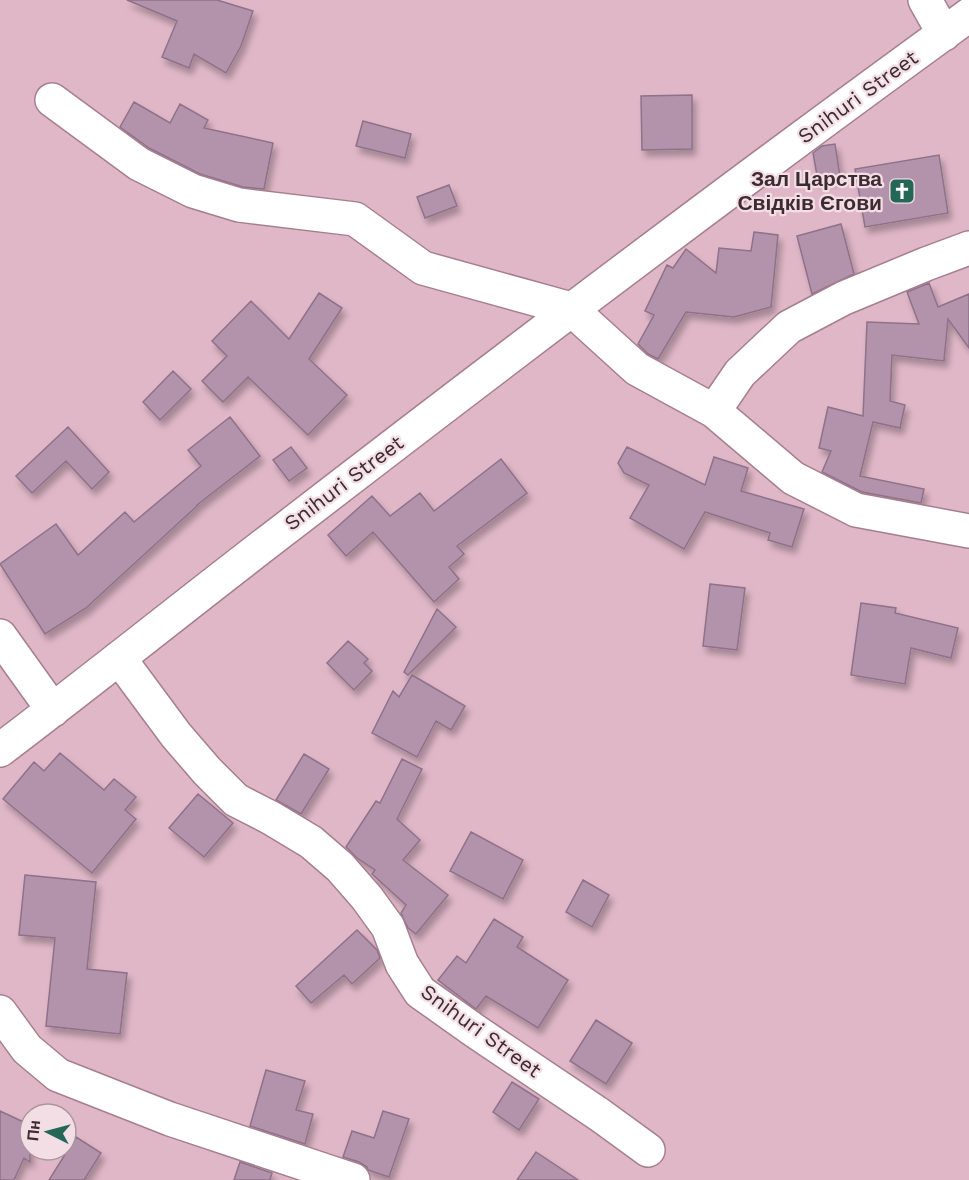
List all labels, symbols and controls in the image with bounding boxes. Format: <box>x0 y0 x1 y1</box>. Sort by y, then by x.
street label: Snihuri Street <box>793 45 923 149</box>
place label: Зал Царства Свідків Єгови <box>737 166 882 215</box>
church icon: Зал Царства Свідків Єгови <box>887 176 917 206</box>
street label: Snihuri Street <box>279 430 408 535</box>
street label: Snihuri Street <box>416 979 546 1083</box>
north arrow <box>18 1102 78 1162</box>
text: Пн <box>23 1119 44 1142</box>

